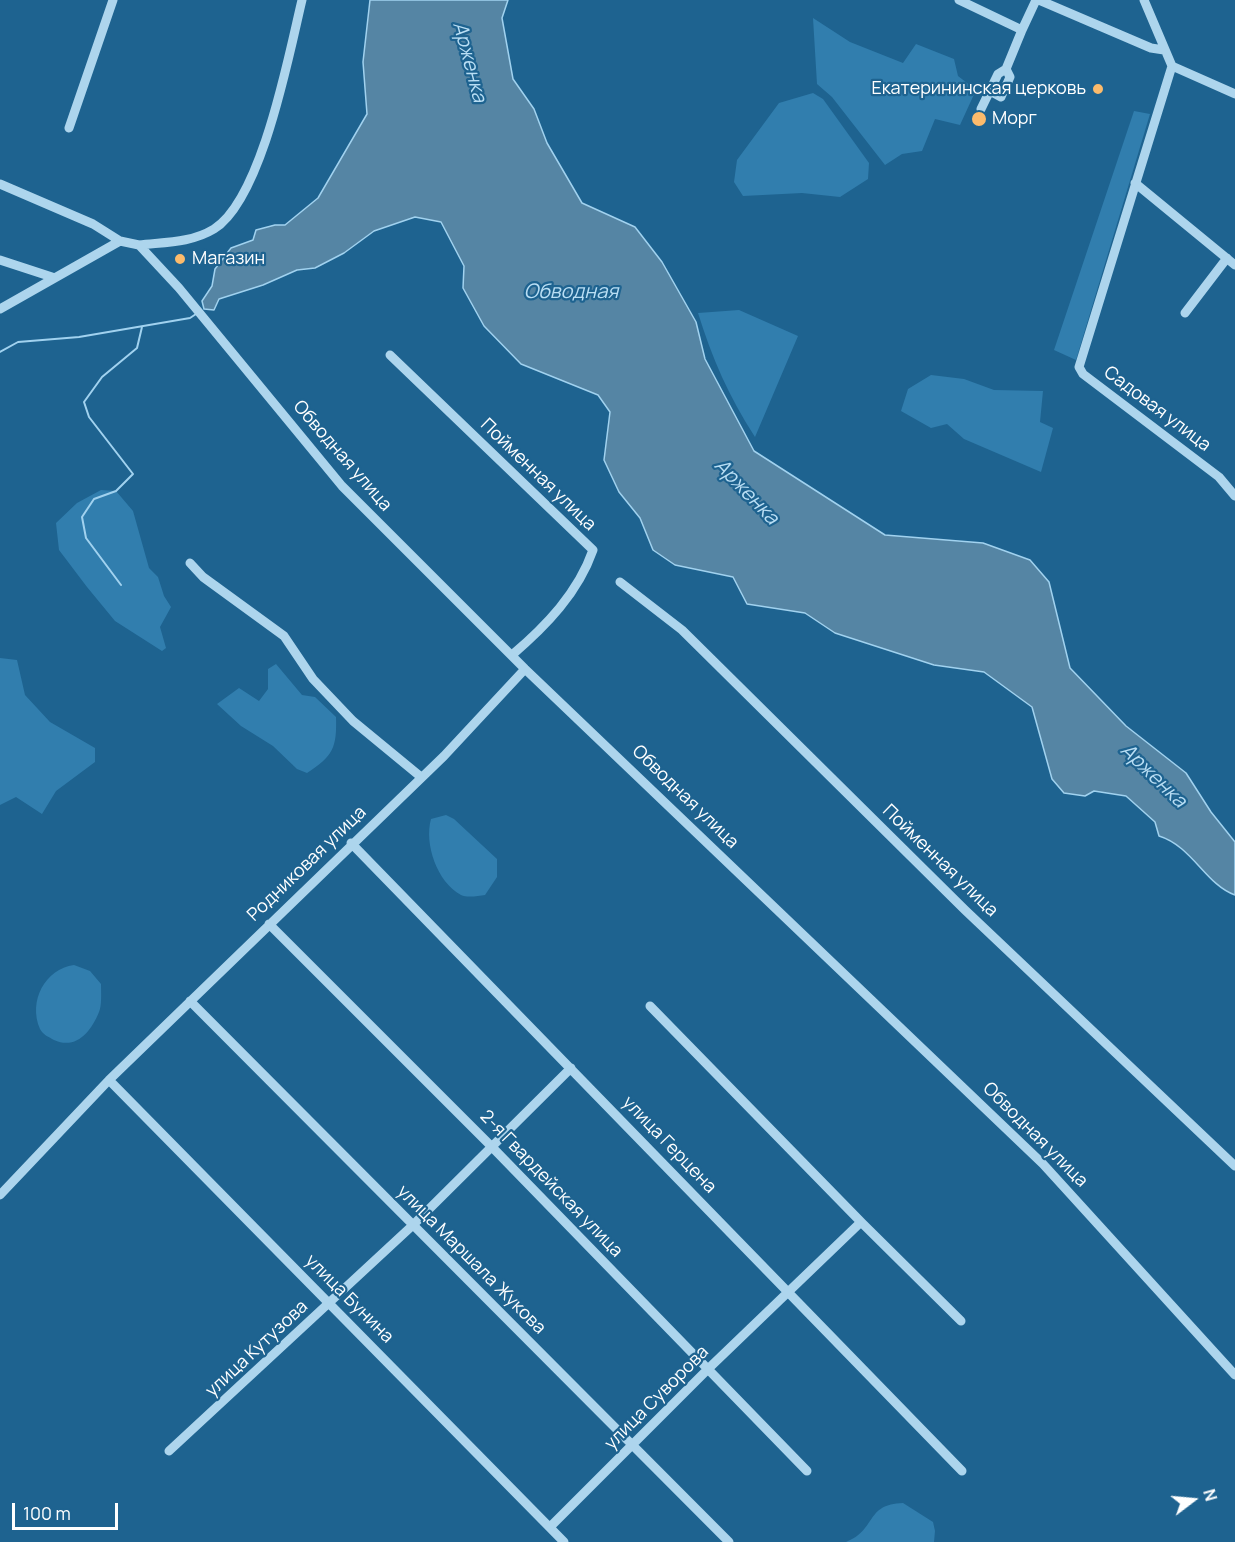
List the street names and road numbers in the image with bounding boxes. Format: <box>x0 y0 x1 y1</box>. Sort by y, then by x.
street label: Садовая улица <box>1099 362 1215 456</box>
street label: Обводная улица <box>288 396 396 516</box>
street label: Пойменная улица <box>476 414 600 536</box>
street label: Обводная улица <box>627 741 743 853</box>
street label: Пойменная улица <box>878 800 1002 922</box>
street label: Родниковая улица <box>243 802 371 926</box>
street label: Обводная улица <box>978 1078 1092 1192</box>
street label: улица Герцена <box>617 1092 721 1198</box>
street label: 2-я Гвардейская улица <box>475 1106 627 1262</box>
street label: улица Маршала Жукова <box>392 1181 550 1339</box>
street label: улица Бунина <box>300 1250 398 1348</box>
street label: улица Кутузова <box>201 1296 313 1402</box>
street label: улица Суворова <box>601 1342 713 1454</box>

